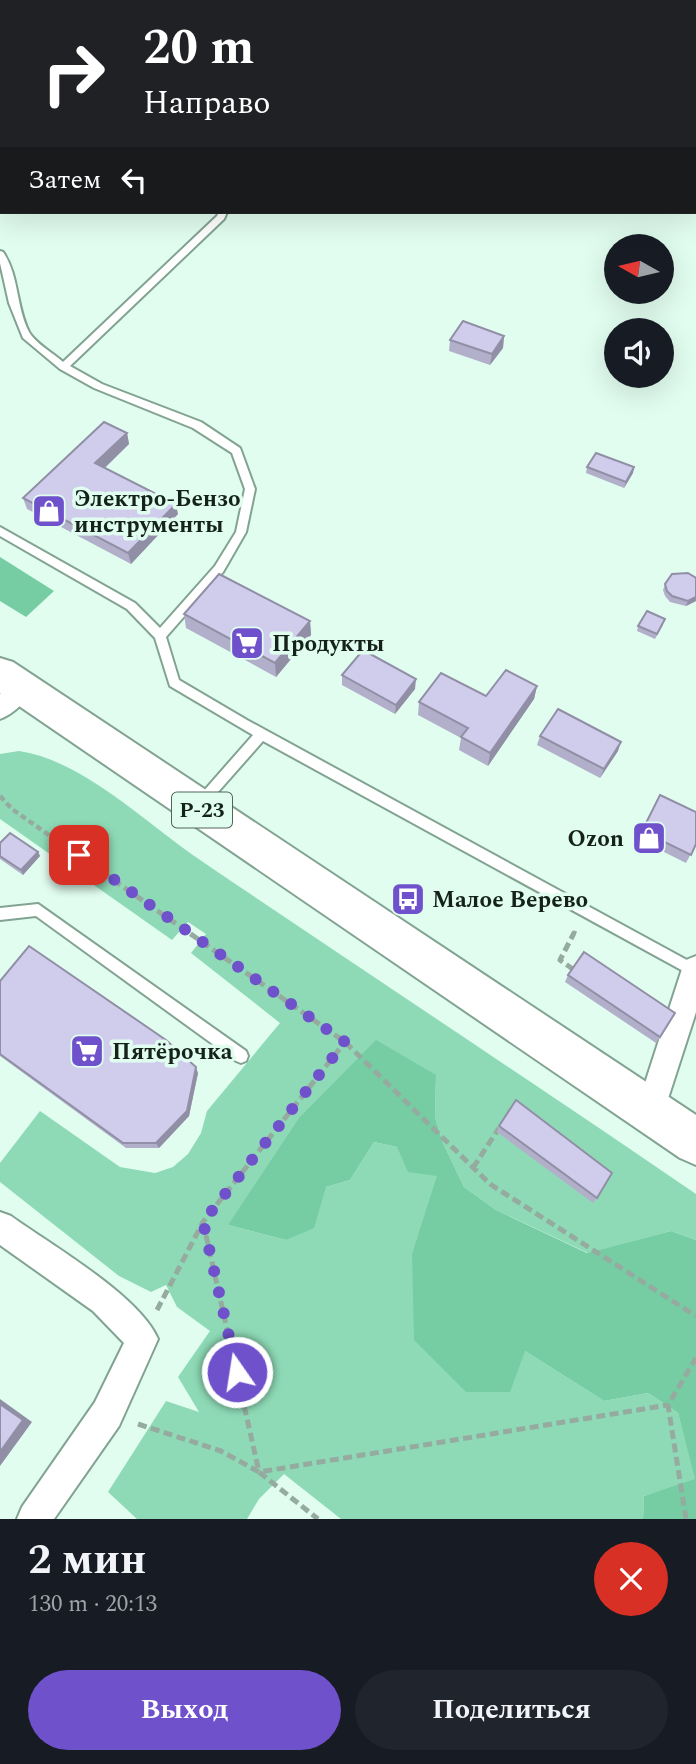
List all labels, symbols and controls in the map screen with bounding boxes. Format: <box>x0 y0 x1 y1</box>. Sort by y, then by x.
text: 20 m <box>143 11 254 86</box>
icon: right <box>28 28 119 119</box>
text: Направо <box>143 79 270 128</box>
text: Затем <box>28 160 101 200</box>
icon: left <box>115 161 153 199</box>
north arrow <box>604 234 674 304</box>
map controls <box>604 234 674 388</box>
button: sound <box>604 318 674 388</box>
place label: Электро-Бензо инструменты <box>74 482 241 543</box>
shop icon: Электро-Бензо инструменты <box>30 492 68 530</box>
supermarket icon: Продукты <box>228 624 266 662</box>
place label: Продукты <box>272 627 384 662</box>
road number: Р-23 <box>172 792 232 828</box>
shop icon: Ozon <box>630 819 668 857</box>
place label: Ozon <box>568 822 624 857</box>
pin <box>49 825 109 885</box>
icon: arrive <box>60 836 98 874</box>
bus stop icon: Малое Верево <box>389 880 427 918</box>
place label: Малое Верево <box>432 883 588 918</box>
supermarket icon: Пятёрочка <box>68 1032 106 1070</box>
place label: Пятёрочка <box>112 1035 233 1070</box>
position arrow <box>200 1335 274 1409</box>
text: 2 мин <box>28 1529 146 1592</box>
button: close <box>594 1542 668 1616</box>
text: 130 m · 20:13 <box>28 1587 157 1622</box>
button: Выход <box>28 1670 341 1750</box>
button: Поделиться <box>355 1670 668 1750</box>

